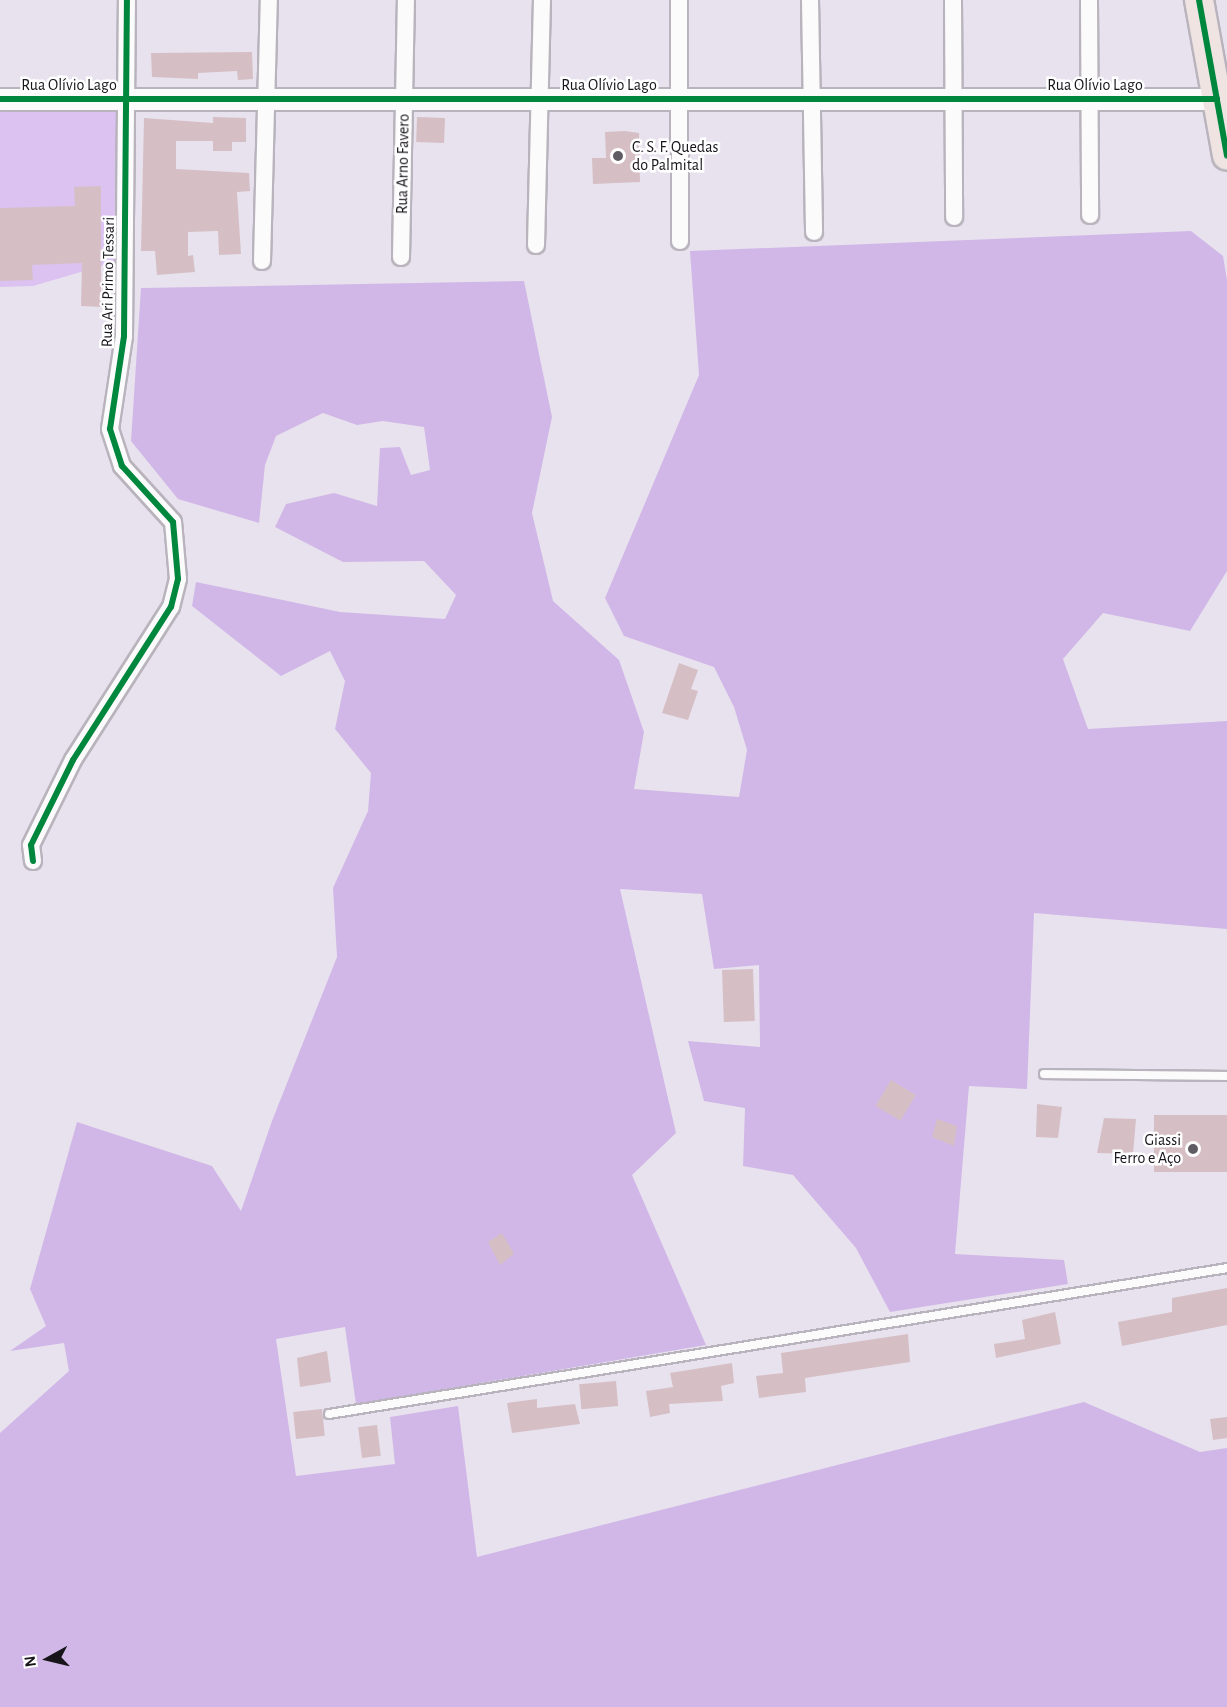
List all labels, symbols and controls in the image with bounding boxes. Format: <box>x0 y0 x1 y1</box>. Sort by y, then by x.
street label: Rua Olívio Lago <box>21 75 117 95</box>
street label: Rua Olívio Lago <box>561 75 657 95</box>
street label: Rua Olívio Lago <box>1047 75 1143 95</box>
street label: Rua Arno Favero <box>393 114 413 214</box>
place label: C. S. F. Quedas do Palmital <box>632 137 718 175</box>
marker: C. S. F. Quedas do Palmital <box>609 147 627 165</box>
street label: Rua Ari Primo Tessari <box>97 217 119 347</box>
place label: Giassi Ferro e Aço <box>1113 1130 1181 1168</box>
marker: Giassi Ferro e Aço <box>1186 1142 1200 1156</box>
north arrow <box>18 1629 78 1689</box>
text: N <box>21 1655 39 1668</box>

